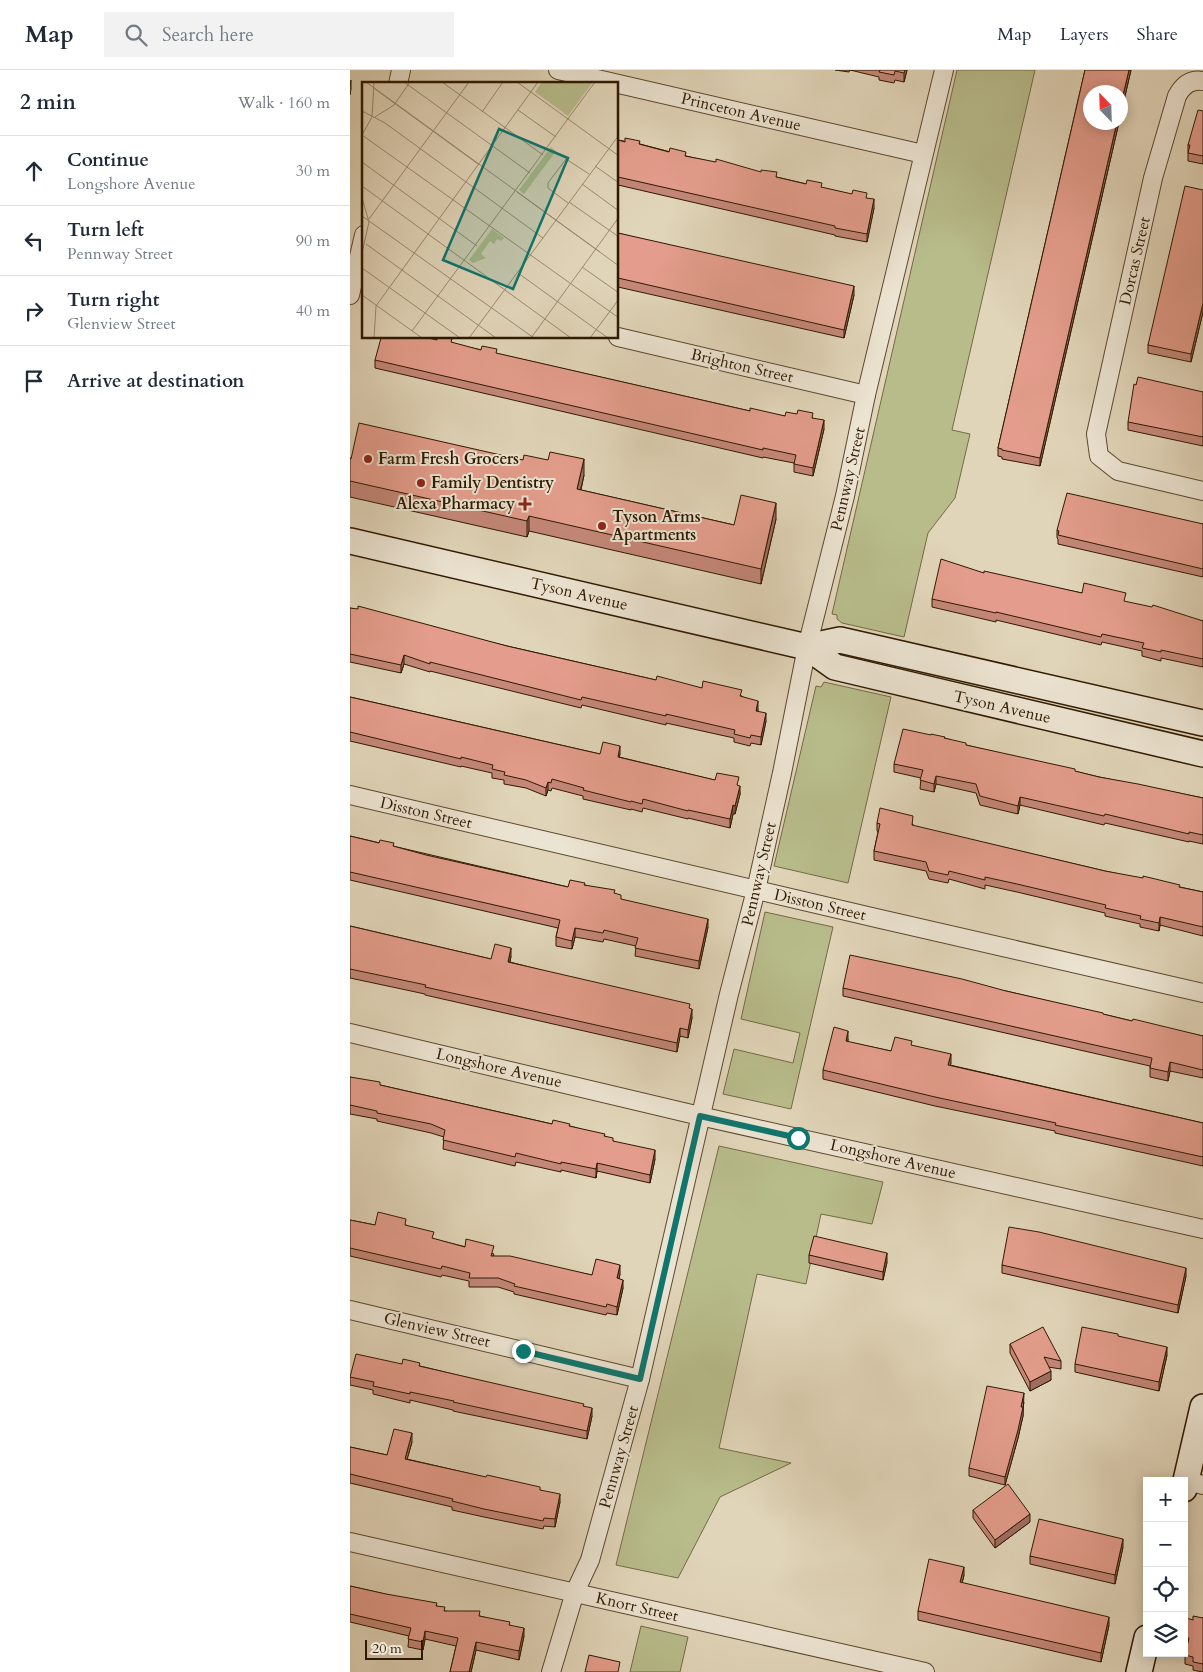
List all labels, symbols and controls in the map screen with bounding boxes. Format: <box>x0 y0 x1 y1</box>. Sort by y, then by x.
search box <box>104 12 454 57</box>
text: Map <box>25 18 74 51</box>
icon: search <box>122 21 150 49</box>
text: Search here <box>162 22 254 48</box>
text: Map <box>997 22 1032 47</box>
text: Layers <box>1060 22 1109 47</box>
text: Share <box>1137 22 1178 47</box>
inset map <box>362 82 619 339</box>
north arrow <box>1083 85 1128 130</box>
text: 2 min <box>20 88 76 117</box>
street label: Princeton Avenue <box>679 88 803 136</box>
text: Walk · 160 m <box>238 92 330 114</box>
text: Continue <box>67 147 149 173</box>
icon: ahead <box>20 157 48 185</box>
text: 30 m <box>296 160 330 182</box>
text: Longshore Avenue <box>67 173 195 195</box>
street label: Dorcas Street <box>1114 215 1156 307</box>
text: Turn left <box>67 217 144 243</box>
icon: left <box>20 227 48 255</box>
text: 90 m <box>296 230 330 252</box>
text: Pennway Street <box>67 243 173 265</box>
text: Turn right <box>67 287 159 313</box>
icon: right <box>20 297 48 325</box>
text: 40 m <box>296 300 330 322</box>
text: Glenview Street <box>67 313 176 335</box>
street label: Brighton Street <box>689 344 795 388</box>
icon: arrive <box>20 367 48 395</box>
text: Arrive at destination <box>67 368 244 394</box>
street label: Pennway Street <box>825 425 871 533</box>
place label: Farm Fresh Grocers <box>378 448 519 470</box>
marker: Farm Fresh Grocers <box>362 453 374 465</box>
place label: Family Dentistry <box>431 472 554 494</box>
marker: Family Dentistry <box>415 477 427 489</box>
place label: Alexa Pharmacy <box>396 493 515 515</box>
marker: Alexa Pharmacy <box>519 498 531 510</box>
place label: Tyson Arms Apartments <box>612 506 701 546</box>
marker: Tyson Arms Apartments <box>596 520 608 532</box>
street label: Tyson Avenue <box>528 572 630 616</box>
street label: Tyson Avenue <box>951 685 1053 729</box>
street label: Disston Street <box>378 792 474 834</box>
street label: Pennway Street <box>736 820 782 928</box>
street label: Disston Street <box>772 884 868 926</box>
street label: Longshore Avenue <box>434 1043 564 1093</box>
route start <box>787 1127 810 1150</box>
street label: Longshore Avenue <box>828 1134 958 1184</box>
street label: Glenview Street <box>382 1307 492 1353</box>
route end <box>512 1340 535 1363</box>
street label: Pennway Street <box>594 1403 644 1511</box>
map controls <box>1143 1477 1188 1657</box>
button: + <box>1143 1477 1188 1522</box>
button: − <box>1143 1522 1188 1567</box>
button: locate <box>1143 1567 1188 1612</box>
street label: Knorr Street <box>594 1587 680 1627</box>
button: layers <box>1143 1612 1188 1657</box>
scale bar <box>365 1637 422 1660</box>
text: 20 m <box>372 1639 402 1658</box>

